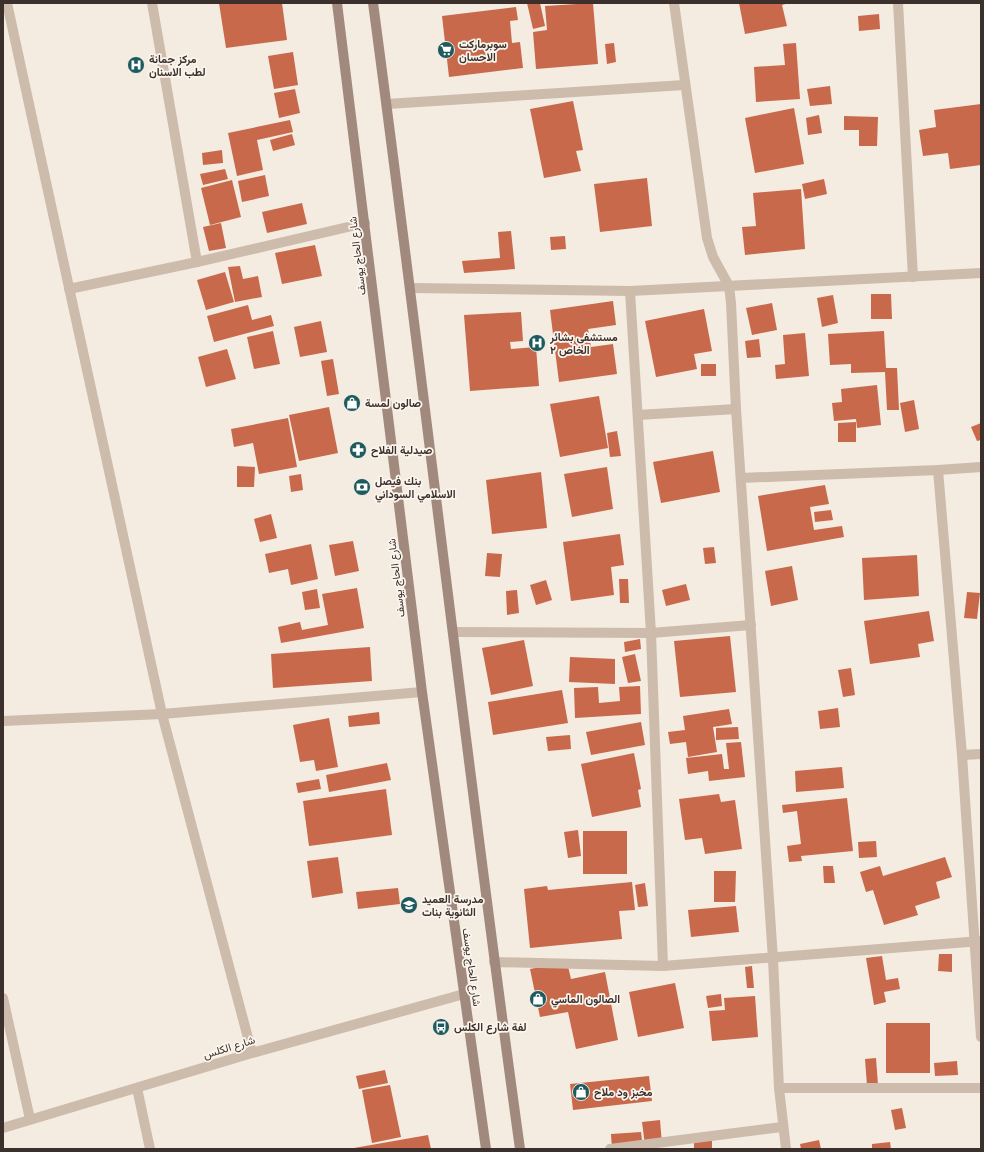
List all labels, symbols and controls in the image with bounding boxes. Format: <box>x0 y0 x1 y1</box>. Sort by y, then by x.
place label: سوبرماركت الاحسان <box>459 37 507 64</box>
supermarket icon: سوبرماركت الاحسان <box>436 40 456 60</box>
place label: مركز جمانة لطب الاسنان <box>149 52 206 79</box>
hospital icon: مركز جمانة لطب الاسنان <box>126 55 146 75</box>
street label: شارع الحاج يوسف <box>345 215 370 296</box>
place label: مستشفى بشائر الخاص ٢ <box>549 330 618 357</box>
hospital icon: مستشفى بشائر الخاص ٢ <box>527 333 547 353</box>
shop icon: صالون لمسة <box>342 393 362 413</box>
place label: صالون لمسة <box>365 396 421 410</box>
pharmacy icon: صيدلية الفلاح <box>348 440 368 460</box>
place label: صيدلية الفلاح <box>371 443 432 458</box>
place label: بنك فيصل الاسلامي السوداني <box>375 474 456 503</box>
bank icon: بنك فيصل الاسلامي السوداني <box>352 477 372 497</box>
street label: شارع الحاج يوسف <box>384 537 409 618</box>
place label: مدرسة العميد الثانوية بنات <box>422 892 483 919</box>
school or university icon: مدرسة العميد الثانوية بنات <box>399 895 419 915</box>
street label: شارع الحاج يوسف <box>459 927 484 1008</box>
shop icon: الصالون الماسي <box>528 989 548 1009</box>
place label: الصالون الماسي <box>551 992 620 1008</box>
bus stop icon: لفة شارع الكلس <box>431 1017 451 1037</box>
place label: لفة شارع الكلس <box>454 1020 526 1035</box>
street label: شارع الكلس <box>201 1032 257 1062</box>
shop icon: مخبز ود ملاح <box>571 1082 591 1102</box>
place label: مخبز ود ملاح <box>594 1085 653 1100</box>

